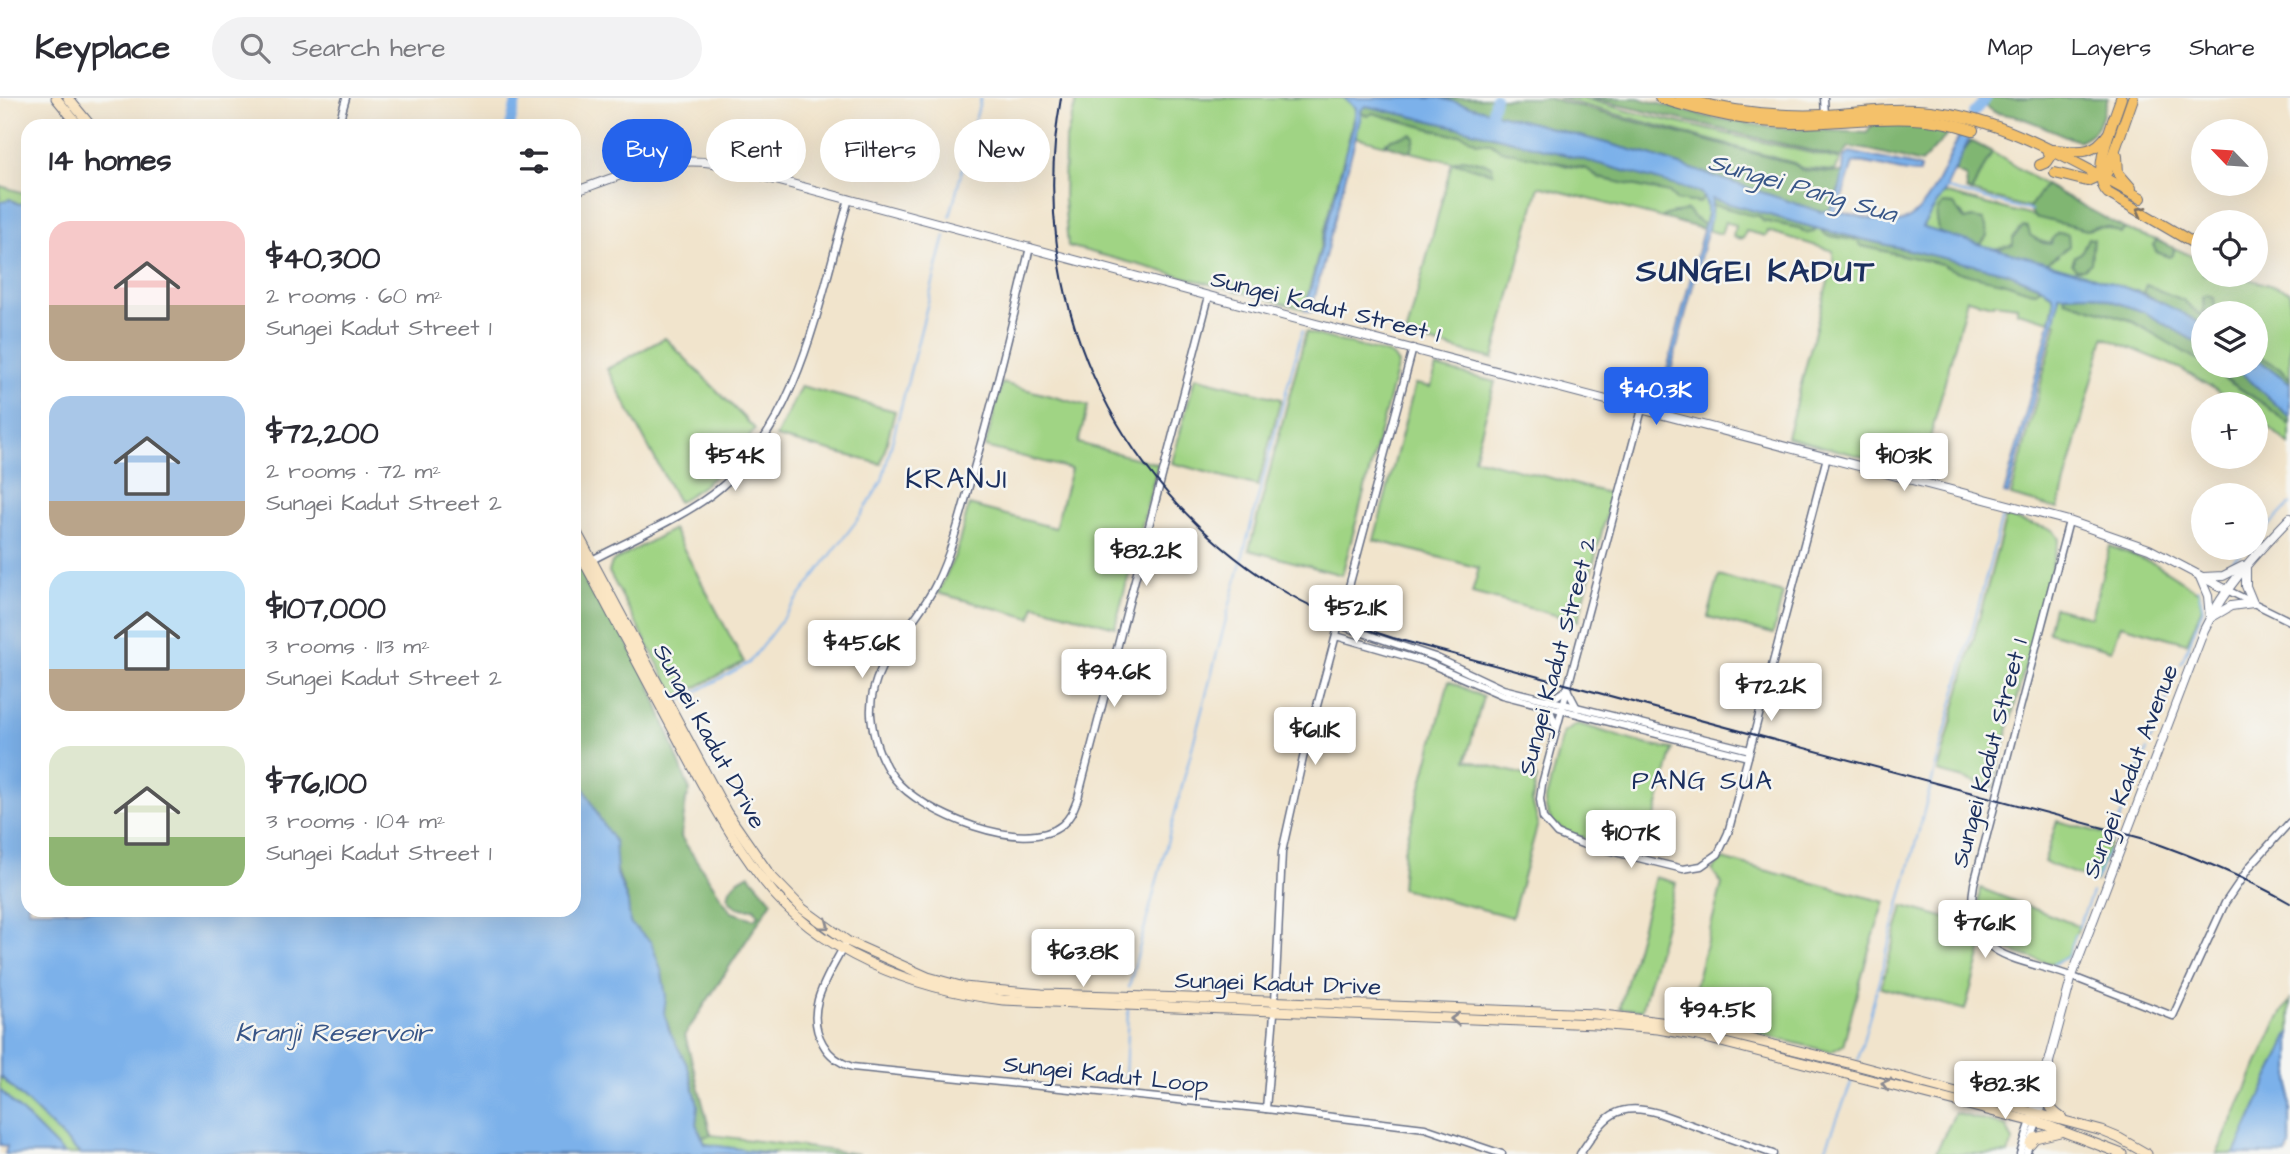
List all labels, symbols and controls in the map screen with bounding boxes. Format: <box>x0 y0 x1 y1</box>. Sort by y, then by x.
search box <box>212 17 702 80</box>
text: Keyplace <box>35 25 170 71</box>
icon: search <box>236 29 274 67</box>
text: Search here <box>292 30 445 66</box>
text: Map <box>1988 31 2033 65</box>
text: Layers <box>2071 31 2151 65</box>
text: Share <box>2189 31 2255 65</box>
chip: Buy <box>602 119 692 182</box>
chip: Rent <box>706 119 806 182</box>
chip: Filters <box>820 119 940 182</box>
chip: New <box>954 119 1050 182</box>
north arrow <box>2191 119 2268 196</box>
map controls <box>2191 119 2268 560</box>
text: 14 homes <box>49 140 172 182</box>
icon: filters <box>515 142 553 180</box>
water label: Sungei Pang Sua <box>1704 144 1903 234</box>
one-way arrow <box>2136 206 2148 219</box>
button: locate <box>2191 210 2268 287</box>
text: $40,300 <box>266 238 381 280</box>
icon: home <box>105 249 189 333</box>
district label: SUNGEI KADUT <box>1635 249 1876 294</box>
street label: Sungei Kadut Street 1 <box>1207 262 1444 353</box>
text: 2 rooms · 60 m² <box>266 280 443 312</box>
button: layers <box>2191 301 2268 378</box>
text: Sungei Kadut Street 1 <box>266 312 492 344</box>
pin: $40.3K <box>1599 368 1713 427</box>
text: $40.3K <box>1620 374 1692 406</box>
button: + <box>2191 392 2268 469</box>
text: $72,200 <box>266 413 379 455</box>
icon: home <box>105 424 189 508</box>
pin: $54K <box>694 434 776 493</box>
pin: $103K <box>1855 434 1953 493</box>
text: $54K <box>706 440 764 472</box>
text: $103K <box>1876 440 1932 472</box>
text: 2 rooms · 72 m² <box>266 455 441 487</box>
district label: KRANJI <box>905 460 1009 499</box>
button: − <box>2191 483 2268 560</box>
text: Sungei Kadut Street 2 <box>266 487 502 519</box>
pin: $82.2K <box>1089 528 1203 588</box>
street label: Sungei Kadut Street 2 <box>1510 533 1607 780</box>
text: $82.2K <box>1110 535 1182 567</box>
pin: $52.1K <box>1299 586 1413 645</box>
text: $107,000 <box>266 588 386 630</box>
text: $52.1K <box>1325 592 1387 624</box>
icon: home <box>105 599 189 683</box>
pin: $45.6K <box>805 620 919 680</box>
text: $45.6K <box>824 627 900 659</box>
text: 3 rooms · 113 m² <box>266 630 430 662</box>
street label: Sungei Kadut Street 1 <box>1943 635 2038 872</box>
street label: Sungei Kadut Drive <box>643 638 774 836</box>
pin: $94.6K <box>1057 650 1171 709</box>
text: $94.6K <box>1077 656 1151 688</box>
street label: Sungei Kadut Avenue <box>2074 659 2188 884</box>
text: Sungei Kadut Street 2 <box>266 662 502 694</box>
pin: $72.2K <box>1714 664 1828 723</box>
text: $72.2K <box>1736 670 1806 702</box>
pin: $61.1K <box>1258 708 1372 767</box>
text: $61.1K <box>1290 714 1340 746</box>
text: $76,100 <box>266 763 367 805</box>
district label: PANG SUA <box>1632 763 1774 799</box>
icon: home <box>105 774 189 858</box>
text: 3 rooms · 104 m² <box>266 805 445 837</box>
pin: $107K <box>1582 810 1680 870</box>
text: $107K <box>1602 817 1660 849</box>
text: Sungei Kadut Street 1 <box>266 837 492 869</box>
pin: $76.1K <box>1928 900 2042 960</box>
text: $76.1K <box>1954 907 2016 939</box>
one-way arrow <box>817 917 830 929</box>
pin: $63.8K <box>1026 930 1140 989</box>
text: $63.8K <box>1048 936 1119 968</box>
street label: Sungei Kadut Drive <box>1174 963 1382 1006</box>
pin: $94.5K <box>1661 988 1775 1047</box>
text: $94.5K <box>1681 994 1756 1026</box>
one-way arrow <box>1449 1012 1460 1027</box>
water label: Kranji Reservoir <box>235 1015 434 1051</box>
street label: Sungei Kadut Loop <box>1002 1047 1210 1104</box>
pin: $82.3K <box>1948 1062 2062 1121</box>
text: $82.3K <box>1970 1068 2040 1100</box>
one-way arrow <box>1881 1078 1893 1092</box>

